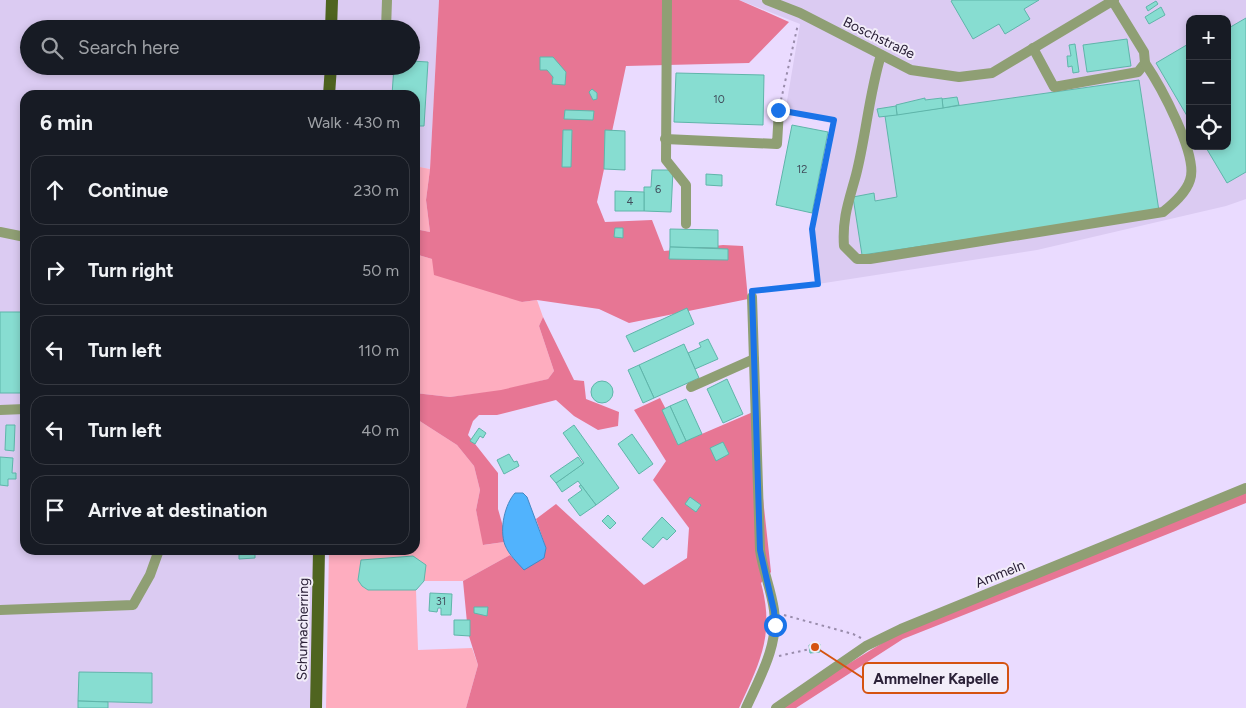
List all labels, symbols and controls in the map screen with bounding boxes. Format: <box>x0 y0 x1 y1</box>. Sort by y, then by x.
street label: Boschstraße <box>840 13 918 63</box>
map controls <box>1186 15 1231 150</box>
button: + <box>1186 15 1231 60</box>
search box <box>20 20 420 75</box>
icon: search <box>38 34 66 62</box>
text: Search here <box>78 36 180 59</box>
button: − <box>1186 60 1231 105</box>
house number: 10 <box>713 93 725 106</box>
route end <box>767 99 790 122</box>
button: locate <box>1186 105 1231 150</box>
text: 6 min <box>40 110 93 135</box>
text: Walk · 430 m <box>307 113 400 132</box>
house number: 12 <box>797 163 807 176</box>
icon: ahead <box>41 176 69 204</box>
text: Continue <box>88 179 168 202</box>
text: 230 m <box>354 181 399 200</box>
house number: 6 <box>655 183 661 196</box>
house number: 4 <box>627 195 634 208</box>
icon: right <box>41 256 69 284</box>
text: Turn right <box>88 259 174 282</box>
text: 50 m <box>362 261 399 280</box>
icon: left <box>41 336 69 364</box>
text: Turn left <box>88 339 162 362</box>
text: 110 m <box>358 341 399 360</box>
icon: left <box>41 416 69 444</box>
text: Turn left <box>88 419 162 442</box>
text: 40 m <box>361 421 399 440</box>
icon: arrive <box>41 496 69 524</box>
text: Arrive at destination <box>88 499 267 522</box>
street label: Ammeln <box>973 556 1027 592</box>
street label: Schumacherring <box>294 578 312 680</box>
house number: 31 <box>436 595 446 608</box>
route start <box>764 614 787 637</box>
callout: Ammelner Kapelle <box>863 663 1008 693</box>
text: Ammelner Kapelle <box>873 670 999 688</box>

